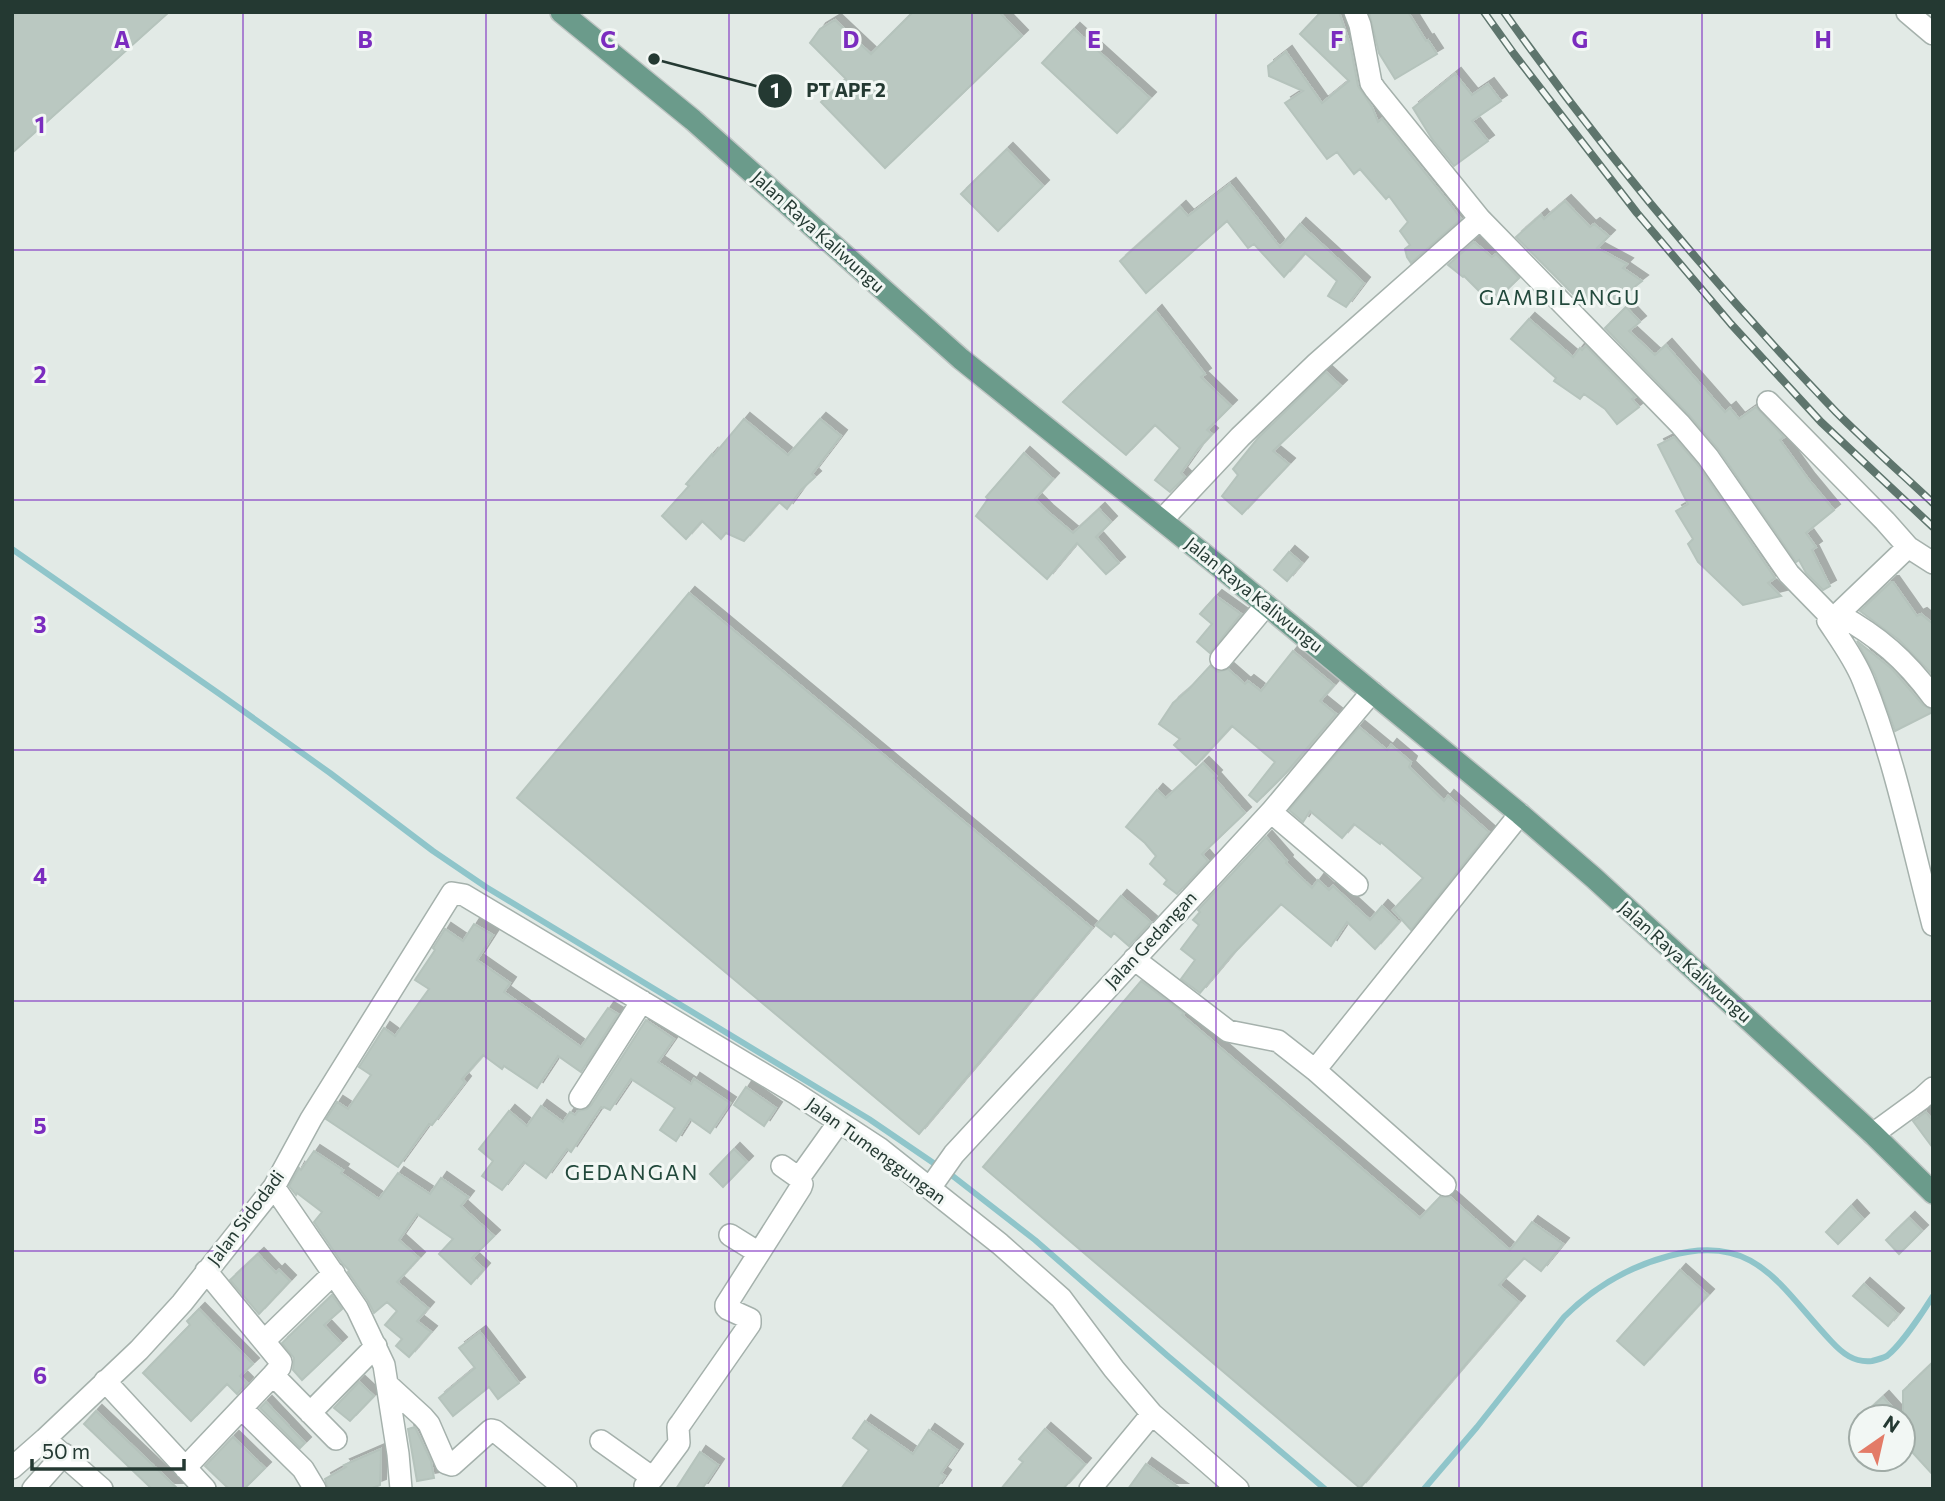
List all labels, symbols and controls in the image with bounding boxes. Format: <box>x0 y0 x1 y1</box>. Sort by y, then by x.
text: A <box>114 25 131 53</box>
text: B <box>357 25 373 53</box>
text: C <box>600 25 616 53</box>
text: D <box>843 25 860 53</box>
text: E <box>1087 25 1101 53</box>
text: F <box>1330 25 1344 53</box>
text: G <box>1572 25 1588 53</box>
text: H <box>1814 25 1832 53</box>
callout: PT APF 2 <box>757 71 900 111</box>
text: 1 <box>770 77 780 102</box>
text: PT APF 2 <box>806 78 886 101</box>
text: 1 <box>35 110 45 138</box>
street label: Jalan Raya Kaliwungu <box>748 166 890 297</box>
district label: GAMBILANGU <box>1479 284 1641 309</box>
text: 2 <box>33 360 47 388</box>
street label: Jalan Raya Kaliwungu <box>1181 532 1328 657</box>
text: 3 <box>33 610 47 638</box>
text: 4 <box>33 861 47 889</box>
street label: Jalan Gedangan <box>1100 886 1201 992</box>
street label: Jalan Raya Kaliwungu <box>1615 896 1757 1027</box>
street label: Jalan Tumenggungan <box>802 1092 951 1208</box>
text: 5 <box>33 1111 47 1139</box>
district label: GEDANGAN <box>565 1159 699 1184</box>
street label: Jalan Sidodadi <box>202 1165 288 1269</box>
text: 6 <box>33 1361 47 1389</box>
north arrow <box>1847 1403 1917 1473</box>
text: N <box>1879 1410 1904 1437</box>
scale bar <box>32 1428 184 1472</box>
text: 50 m <box>42 1438 90 1463</box>

